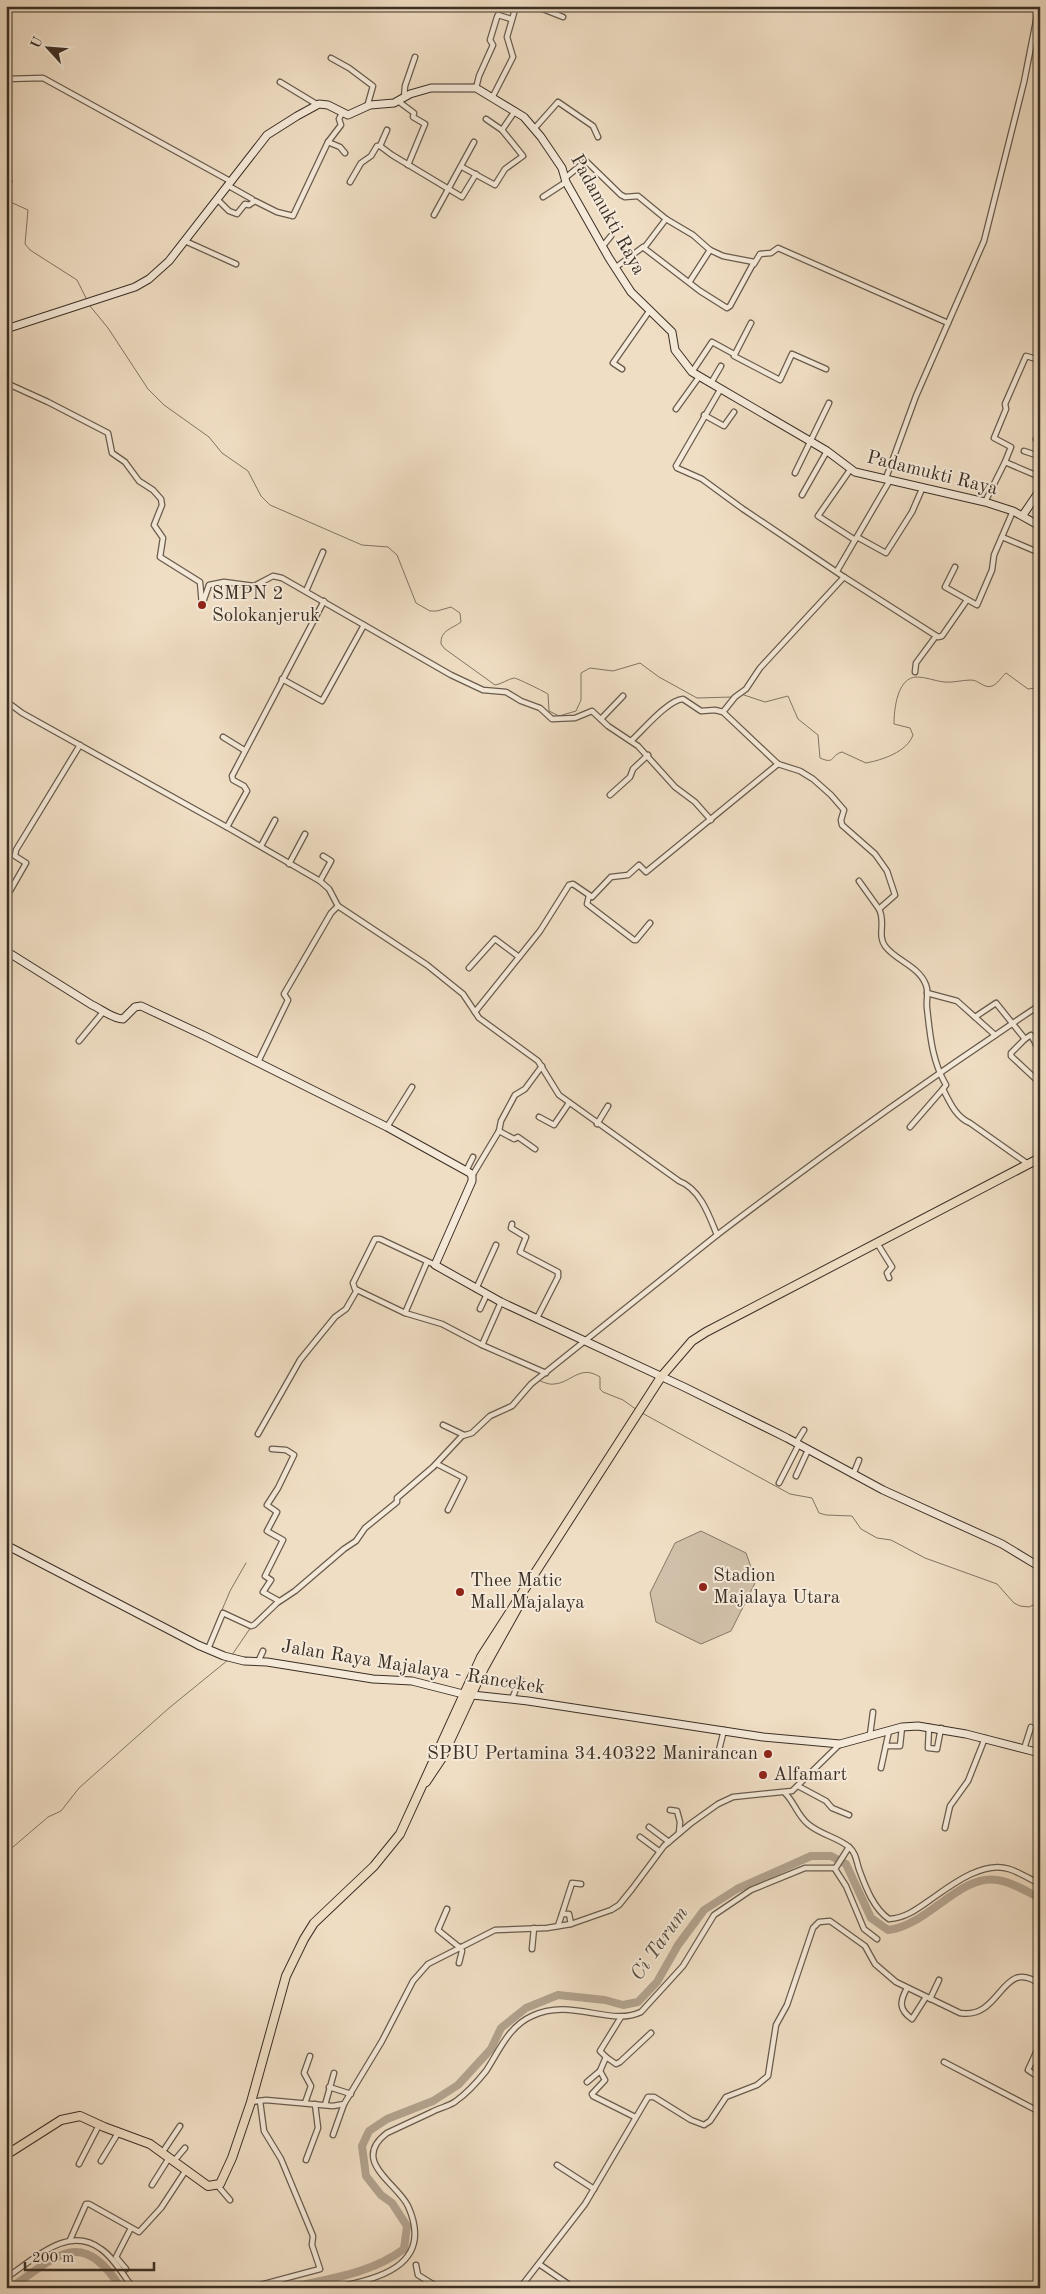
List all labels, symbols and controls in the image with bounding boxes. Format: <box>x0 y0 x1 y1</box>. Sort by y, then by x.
north arrow <box>22 22 72 72</box>
text: U <box>28 35 46 51</box>
street label: Padamukti Raya <box>566 152 648 279</box>
street label: Padamukti Raya <box>864 449 1000 500</box>
place label: SMPN 2 Solokanjeruk <box>212 585 320 626</box>
marker: SMPN 2 Solokanjeruk <box>196 599 208 611</box>
place label: Stadion Majalaya Utara <box>713 1567 841 1608</box>
place label: Thee Matic Mall Majalaya <box>470 1572 585 1613</box>
marker: Stadion Majalaya Utara <box>697 1581 709 1593</box>
marker: Thee Matic Mall Majalaya <box>454 1586 466 1598</box>
street label: Jalan Raya Majalaya - Rancekek <box>280 1638 546 1698</box>
place label: SPBU Pertamina 34.40322 Manirancan <box>427 1745 758 1764</box>
marker: SPBU Pertamina 34.40322 Manirancan <box>762 1748 774 1760</box>
place label: Alfamart <box>773 1766 847 1785</box>
marker: Alfamart <box>757 1769 769 1781</box>
water label: Ci Tarum <box>627 1903 693 1985</box>
scale bar <box>25 2239 154 2271</box>
text: 200 m <box>32 2251 74 2266</box>

